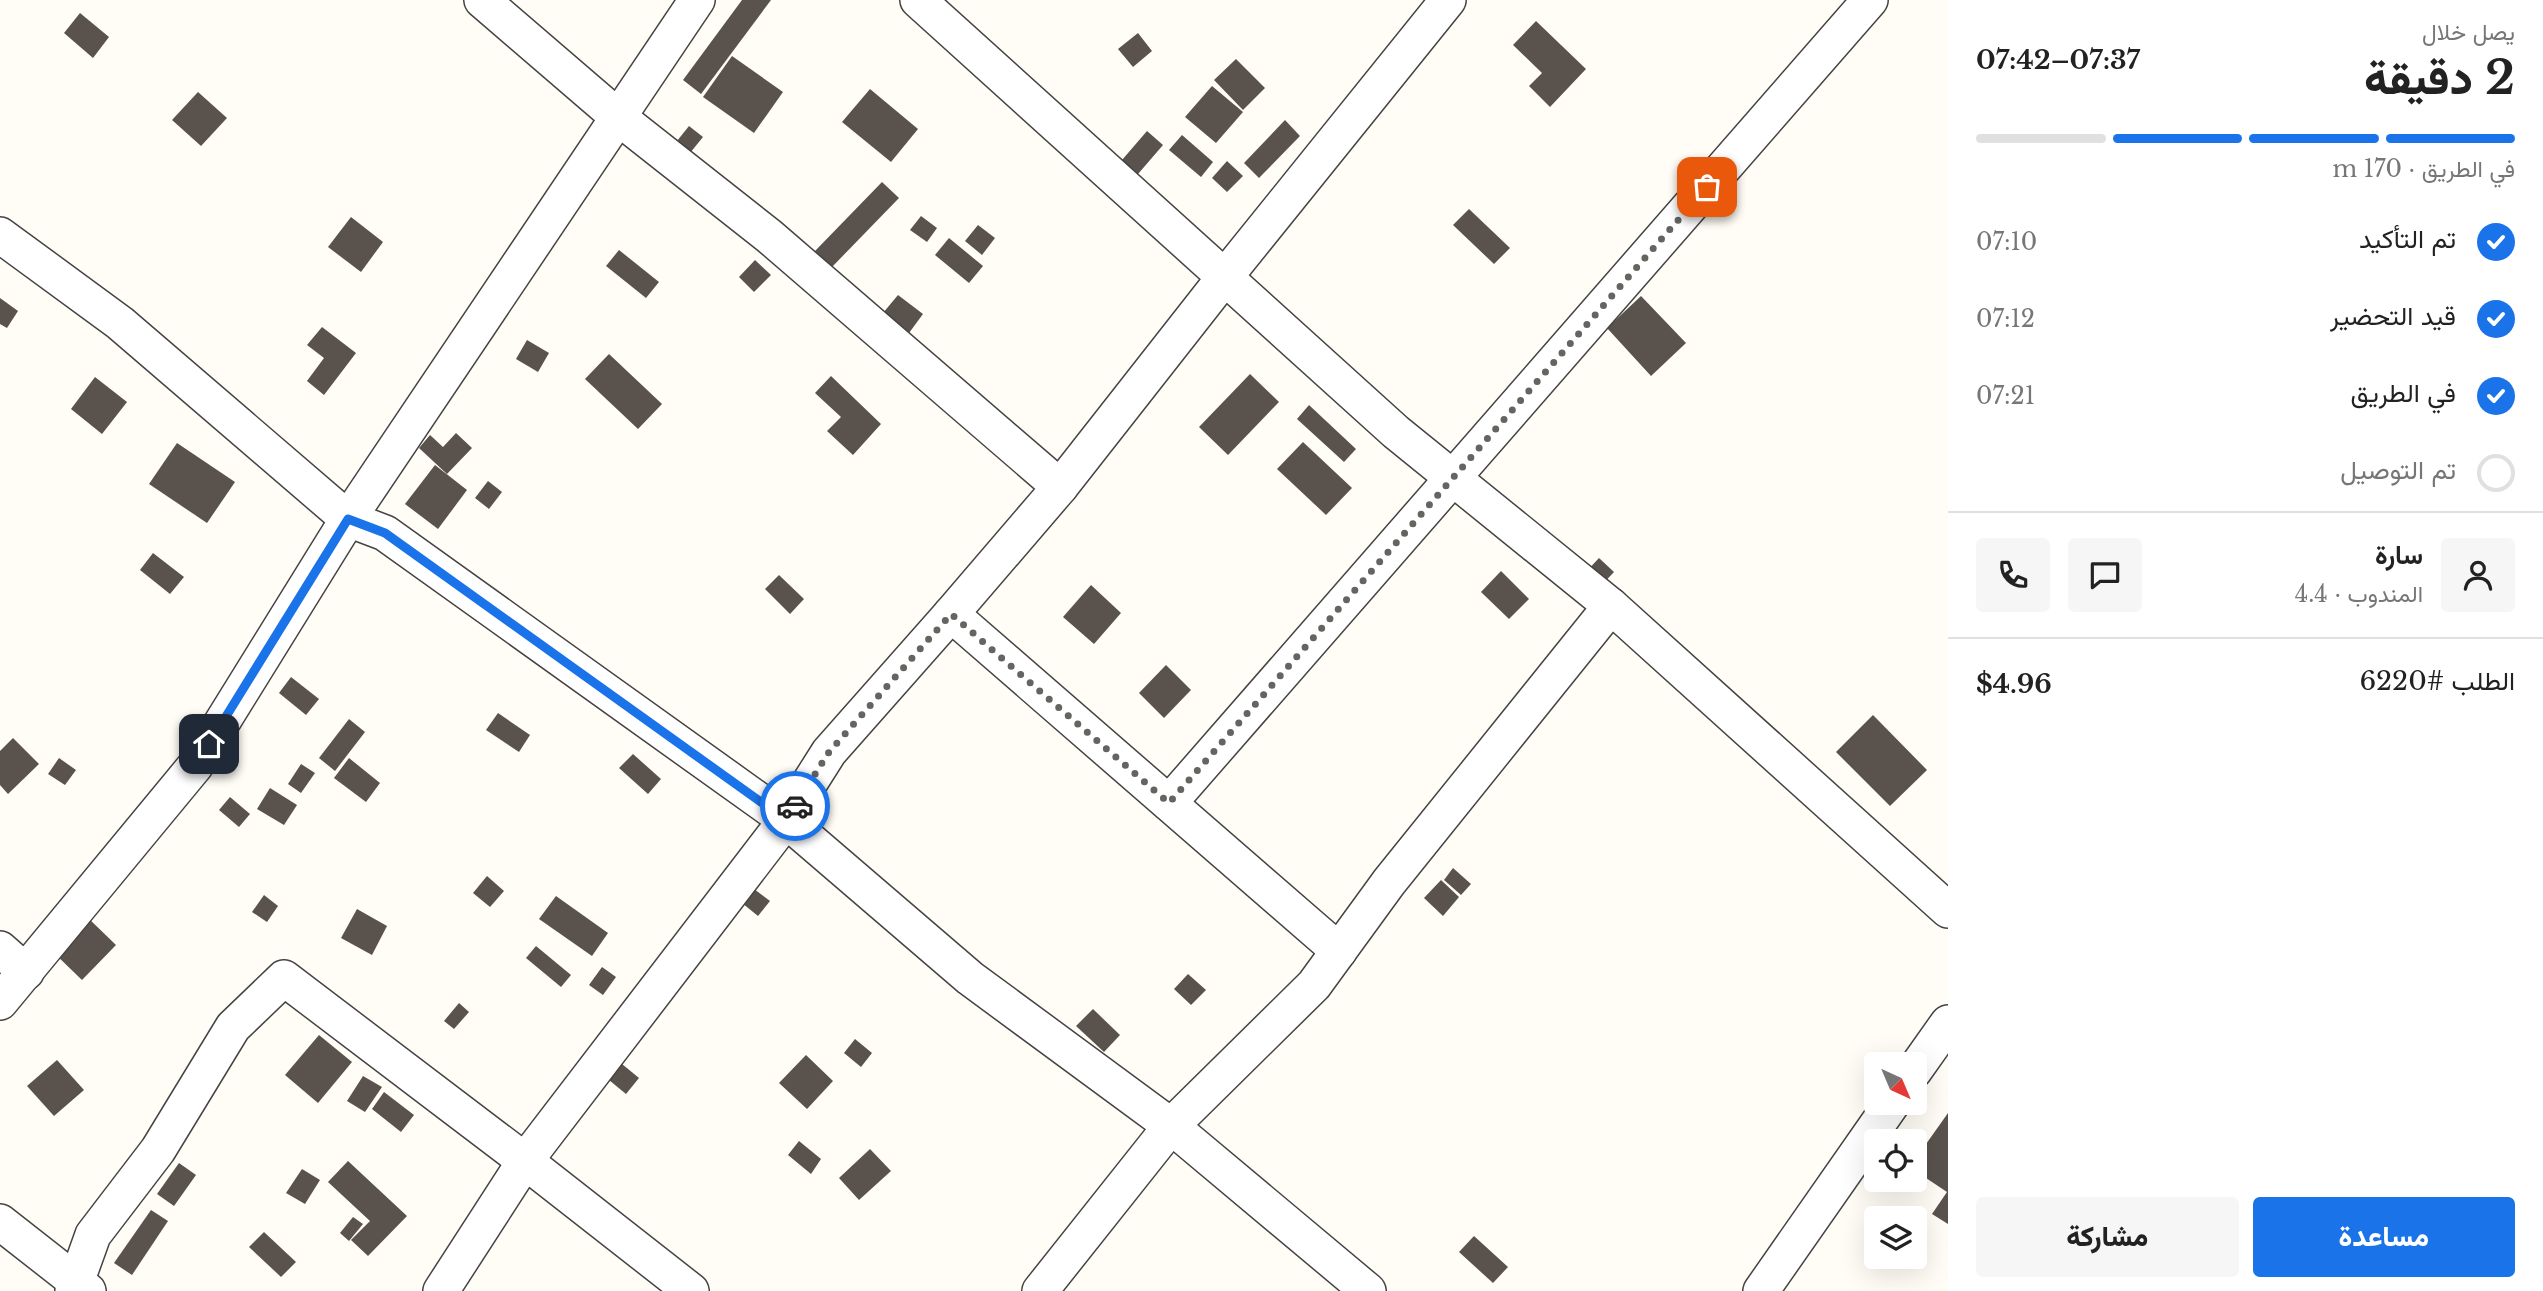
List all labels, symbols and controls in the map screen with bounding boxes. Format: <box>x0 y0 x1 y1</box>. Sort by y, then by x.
text: يصل خلال <box>2422 18 2515 46</box>
text: 07:37–07:42 <box>1976 44 2140 76</box>
text: 2 دقيقة <box>2364 49 2515 106</box>
text: في الطريق · 170 m <box>2332 155 2515 183</box>
pin <box>1677 157 1737 217</box>
icon: bag <box>1688 168 1726 206</box>
text: تم التأكيد <box>2359 223 2456 255</box>
icon: check <box>2477 223 2515 261</box>
text: 07:10 <box>1976 228 2037 256</box>
text: قيد التحضير <box>2330 300 2456 332</box>
icon: check <box>2477 300 2515 338</box>
text: 07:12 <box>1976 305 2035 333</box>
text: في الطريق <box>2351 377 2456 409</box>
icon: check <box>2477 377 2515 415</box>
text: 07:21 <box>1976 382 2035 410</box>
text: تم التوصيل <box>2340 454 2456 486</box>
button: phone <box>1976 538 2050 612</box>
button: chat <box>2068 538 2142 612</box>
button: person <box>2441 538 2515 612</box>
text: سارة <box>2375 539 2423 571</box>
text: المندوب · 4.4 <box>2295 580 2423 608</box>
text: الطلب #6220 <box>2359 665 2515 697</box>
text: $4.96 <box>1976 668 2052 700</box>
pin <box>179 714 239 774</box>
icon: home <box>190 725 228 763</box>
courier <box>760 771 830 841</box>
icon: car <box>776 787 814 825</box>
north arrow <box>1864 1052 1927 1115</box>
map controls <box>1864 1052 1927 1269</box>
button: locate <box>1864 1129 1927 1192</box>
button: مشاركة <box>1976 1197 2239 1277</box>
button: مساعدة <box>2253 1197 2515 1277</box>
button: layers <box>1864 1206 1927 1269</box>

